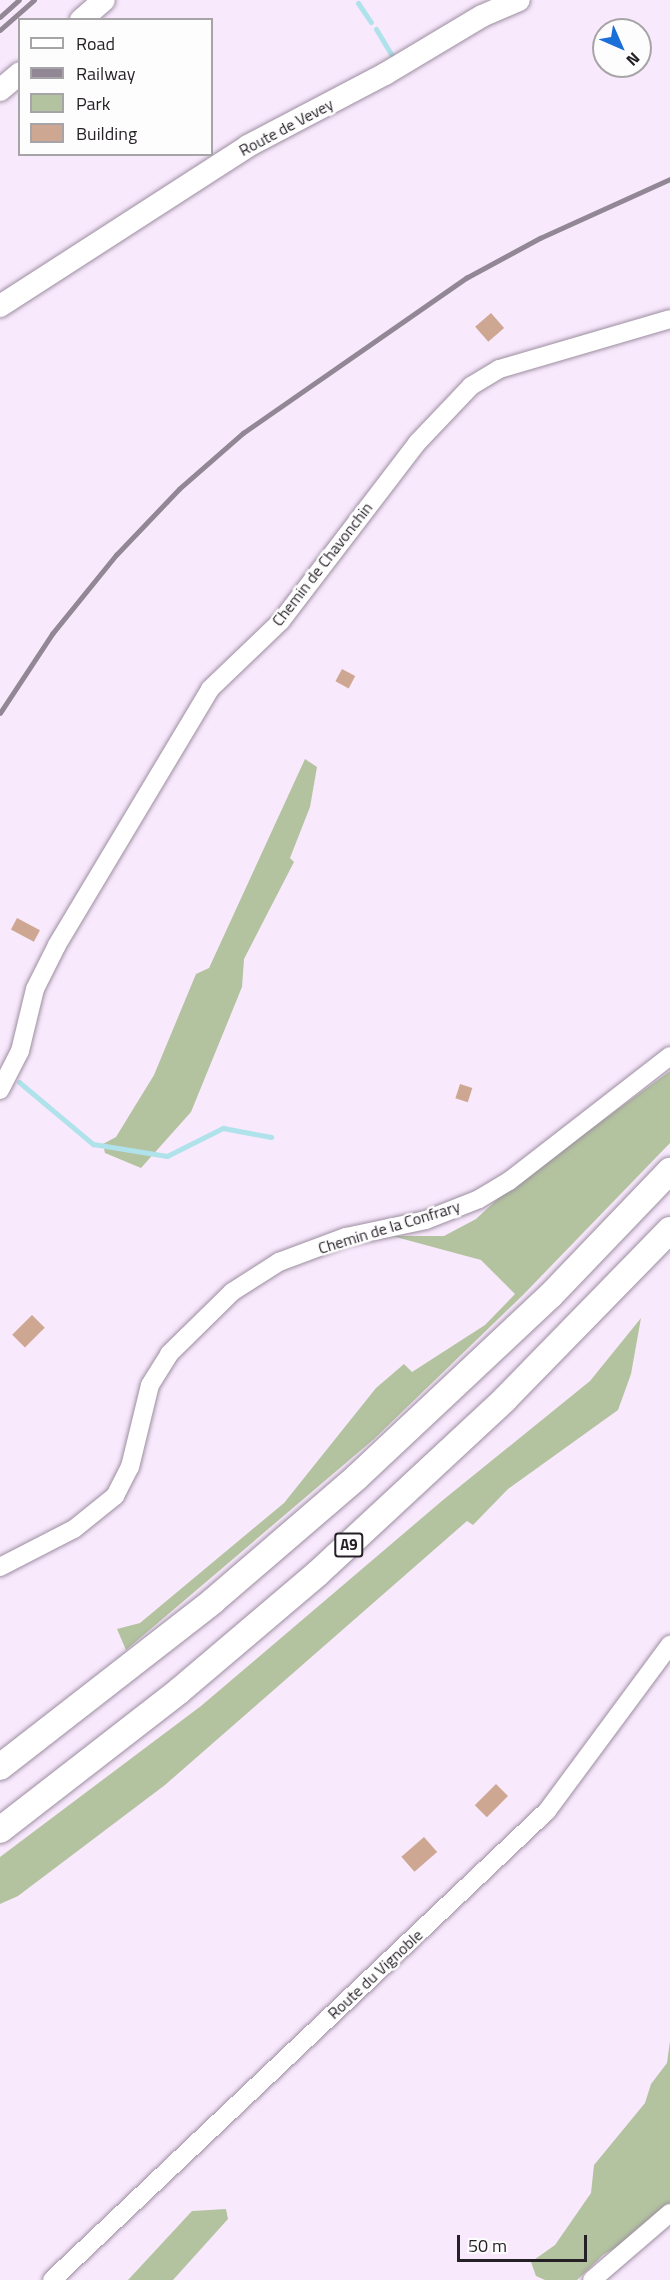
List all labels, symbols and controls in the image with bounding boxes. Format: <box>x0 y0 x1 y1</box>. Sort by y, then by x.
legend <box>18 18 213 156</box>
north arrow <box>592 18 652 78</box>
text: Road <box>76 30 115 57</box>
text: N <box>621 47 646 72</box>
text: Railway <box>76 60 135 87</box>
text: Park <box>76 90 110 117</box>
street label: Route de Vevey <box>236 94 336 160</box>
text: Building <box>76 120 137 147</box>
street label: Chemin de Chavonchin <box>268 498 376 630</box>
street label: Chemin de la Confrary <box>316 1196 462 1258</box>
road number: A9 <box>334 1533 364 1557</box>
street label: Route du Vignoble <box>324 1925 426 2023</box>
scale bar <box>460 2223 590 2261</box>
text: 50 m <box>468 2232 507 2259</box>

